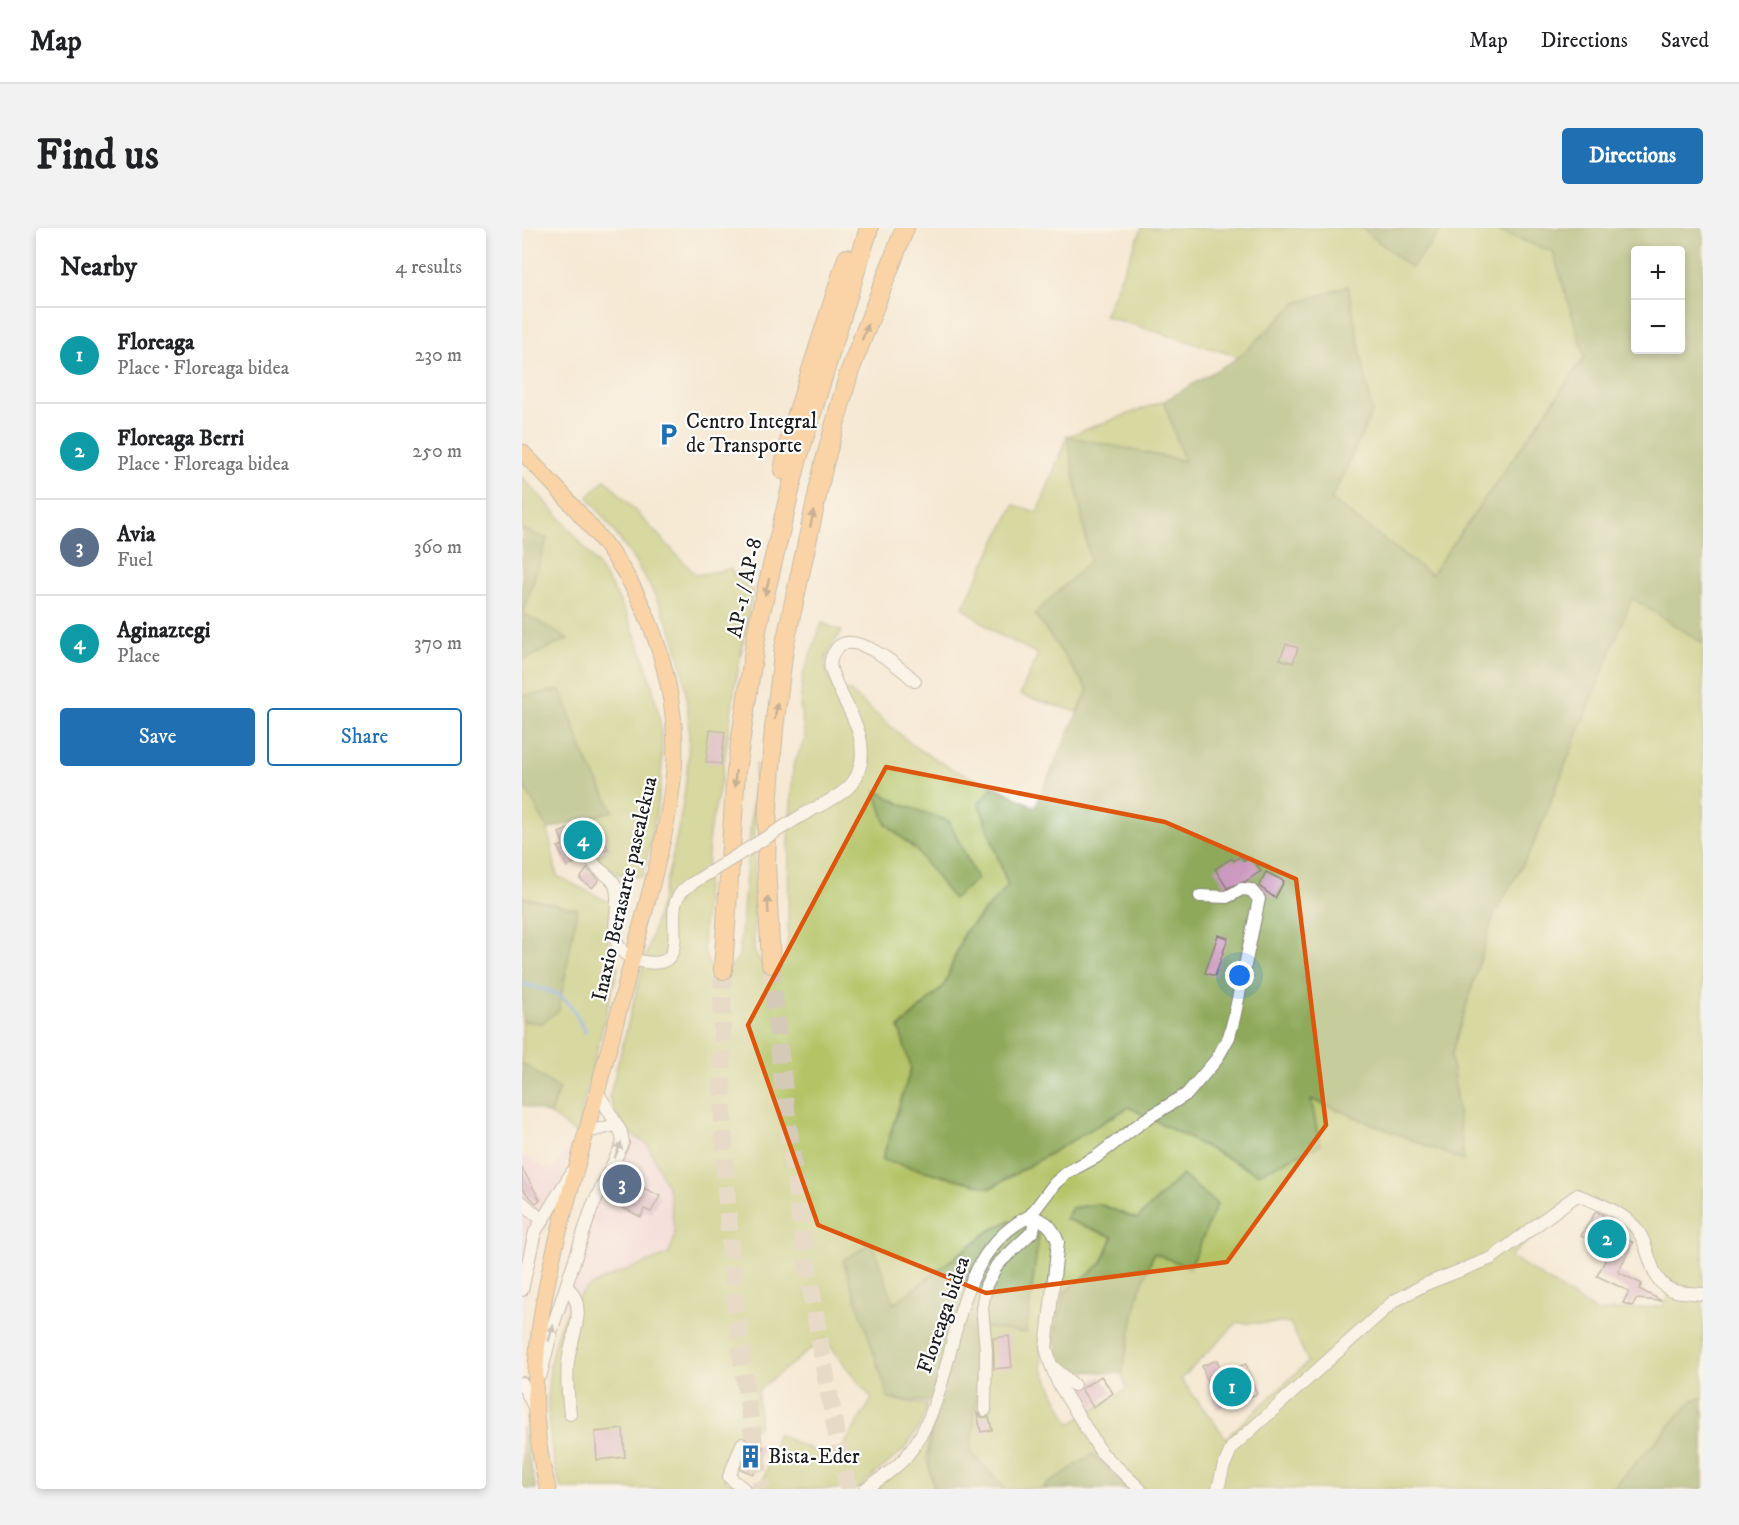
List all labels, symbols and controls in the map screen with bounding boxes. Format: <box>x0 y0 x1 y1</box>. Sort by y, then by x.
text: Map <box>30 24 82 59</box>
text: Map <box>1469 28 1508 54</box>
text: Directions <box>1541 28 1628 54</box>
text: Saved <box>1661 28 1709 54</box>
button: Directions <box>1562 128 1703 184</box>
text: Find us <box>36 130 159 182</box>
map controls <box>1631 246 1685 354</box>
button: + <box>1631 246 1685 300</box>
text: Nearby <box>60 251 137 284</box>
text: 4 results <box>395 255 462 280</box>
button: − <box>1631 300 1685 354</box>
one-way arrow <box>861 323 870 341</box>
text: Floreaga <box>117 329 194 356</box>
text: 1 <box>76 343 83 368</box>
text: 230 m <box>415 343 462 368</box>
text: Place · Floreaga bidea <box>117 356 289 381</box>
place label: Centro Integral de Transporte <box>686 409 818 459</box>
parking icon: Centro Integral de Transporte <box>655 421 681 447</box>
text: Floreaga Berri <box>117 425 244 452</box>
text: 2 <box>75 439 84 464</box>
text: 250 m <box>412 439 462 464</box>
text: Place · Floreaga bidea <box>117 452 289 477</box>
one-way arrow <box>808 510 817 529</box>
text: Avia <box>117 521 155 548</box>
text: 3 <box>76 535 83 560</box>
text: 360 m <box>414 535 462 560</box>
street label: AP-1 / AP-8 <box>722 536 768 640</box>
text: Fuel <box>117 548 153 573</box>
one-way arrow <box>761 578 771 596</box>
text: Aginaztegi <box>117 617 210 644</box>
text: 4 <box>74 631 85 656</box>
text: 370 m <box>414 631 462 656</box>
text: Place <box>117 644 160 669</box>
one-way arrow <box>772 701 781 720</box>
button: Save <box>60 708 255 766</box>
button: Share <box>267 708 462 766</box>
one-way arrow <box>730 770 740 789</box>
street label: Inaxio Berasarte pasealekua <box>586 774 664 1004</box>
pin: 4 <box>564 818 602 862</box>
one-way arrow <box>764 896 773 915</box>
your location <box>1225 961 1254 990</box>
one-way arrow <box>613 1141 623 1159</box>
pin: 3 <box>602 1162 642 1206</box>
pin: 2 <box>1588 1216 1626 1262</box>
street label: Floreaga bidea <box>912 1253 976 1377</box>
one-way arrow <box>547 1324 556 1342</box>
pin: 1 <box>1212 1364 1252 1410</box>
building icon: Bista-Eder <box>737 1444 763 1470</box>
place label: Bista-Eder <box>768 1444 860 1470</box>

